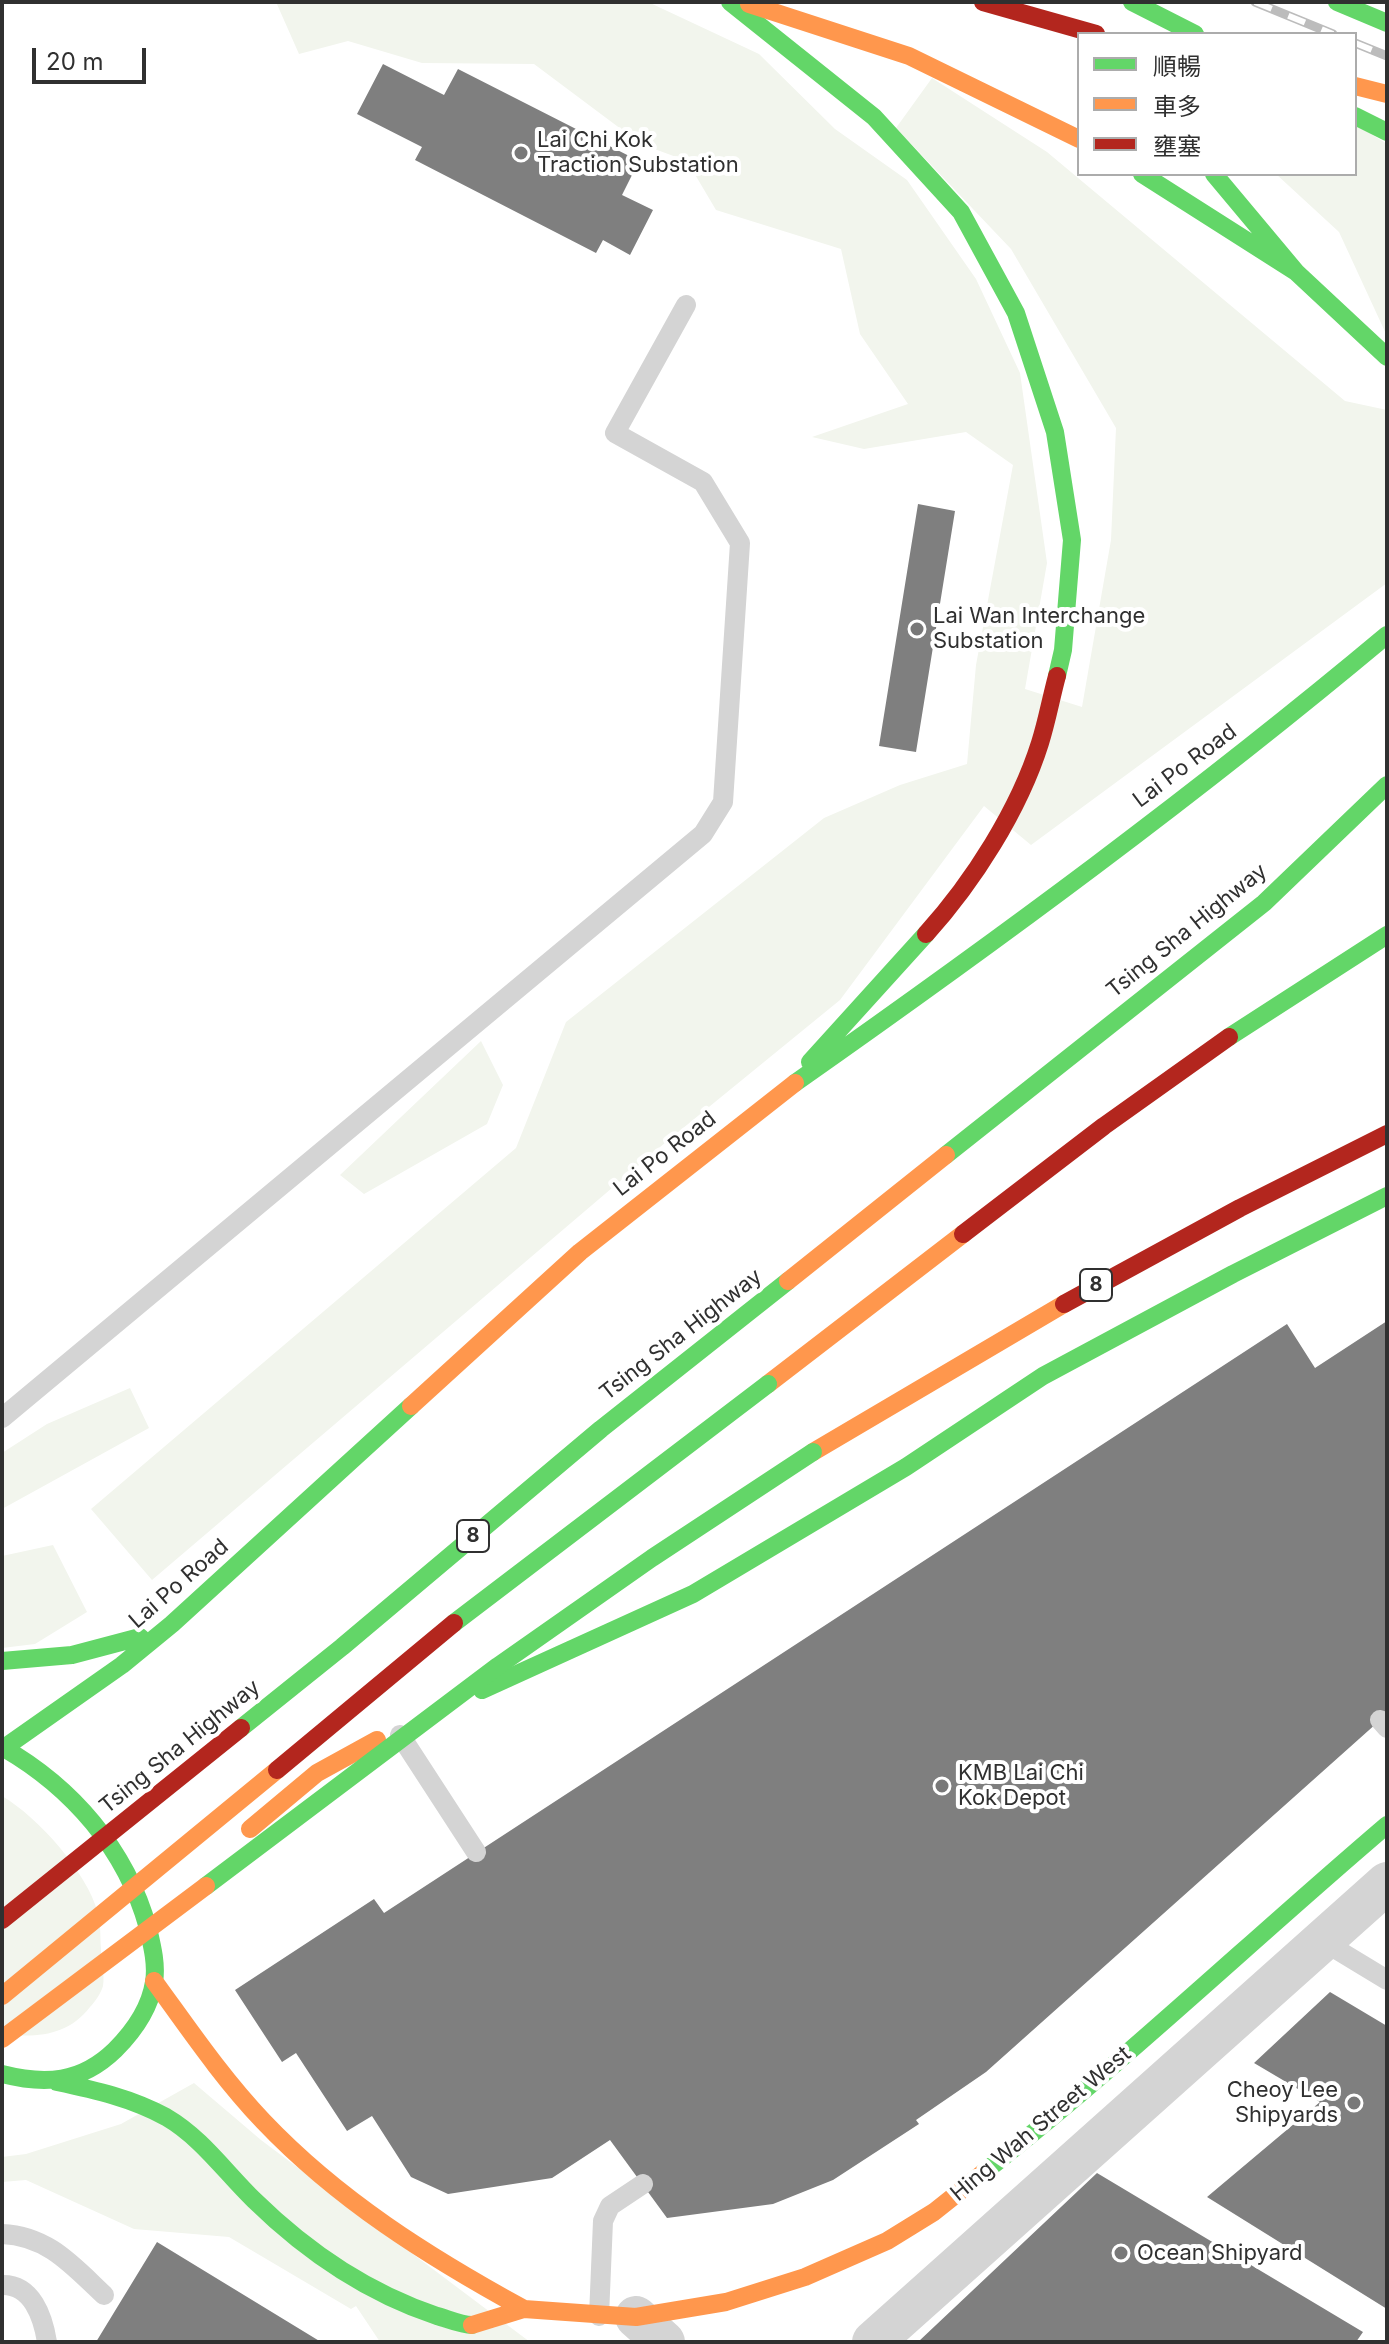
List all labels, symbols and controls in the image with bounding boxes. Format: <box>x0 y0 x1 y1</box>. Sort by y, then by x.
scale bar <box>36 32 150 82</box>
legend <box>1077 32 1357 176</box>
text: 20 m <box>46 47 104 76</box>
text: 順暢 <box>1153 52 1201 81</box>
text: 車多 <box>1153 92 1201 121</box>
place label: Lai Chi Kok Traction Substation <box>537 127 739 178</box>
text: 壅塞 <box>1153 132 1201 161</box>
marker: Lai Chi Kok Traction Substation <box>512 144 530 162</box>
place label: Lai Wan Interchange Substation <box>933 603 1145 654</box>
marker: Lai Wan Interchange Substation <box>908 620 926 638</box>
street label: Lai Po Road <box>1128 719 1242 813</box>
street label: Tsing Sha Highway <box>1102 858 1272 1004</box>
street label: Lai Po Road <box>609 1106 721 1202</box>
street label: Tsing Sha Highway <box>595 1264 767 1406</box>
road number: 8 <box>1080 1269 1112 1301</box>
road number: 8 <box>457 1520 489 1552</box>
street label: Lai Po Road <box>124 1534 234 1634</box>
street label: Tsing Sha Highway <box>95 1674 265 1820</box>
place label: KMB Lai Chi Kok Depot <box>958 1760 1084 1812</box>
marker: KMB Lai Chi Kok Depot <box>933 1777 951 1795</box>
street label: Hing Wah Street West <box>946 2041 1136 2207</box>
place label: Cheoy Lee Shipyards <box>1227 2077 1338 2128</box>
marker: Cheoy Lee Shipyards <box>1345 2094 1363 2112</box>
place label: Ocean Shipyard <box>1137 2240 1302 2266</box>
marker: Ocean Shipyard <box>1112 2244 1130 2262</box>

